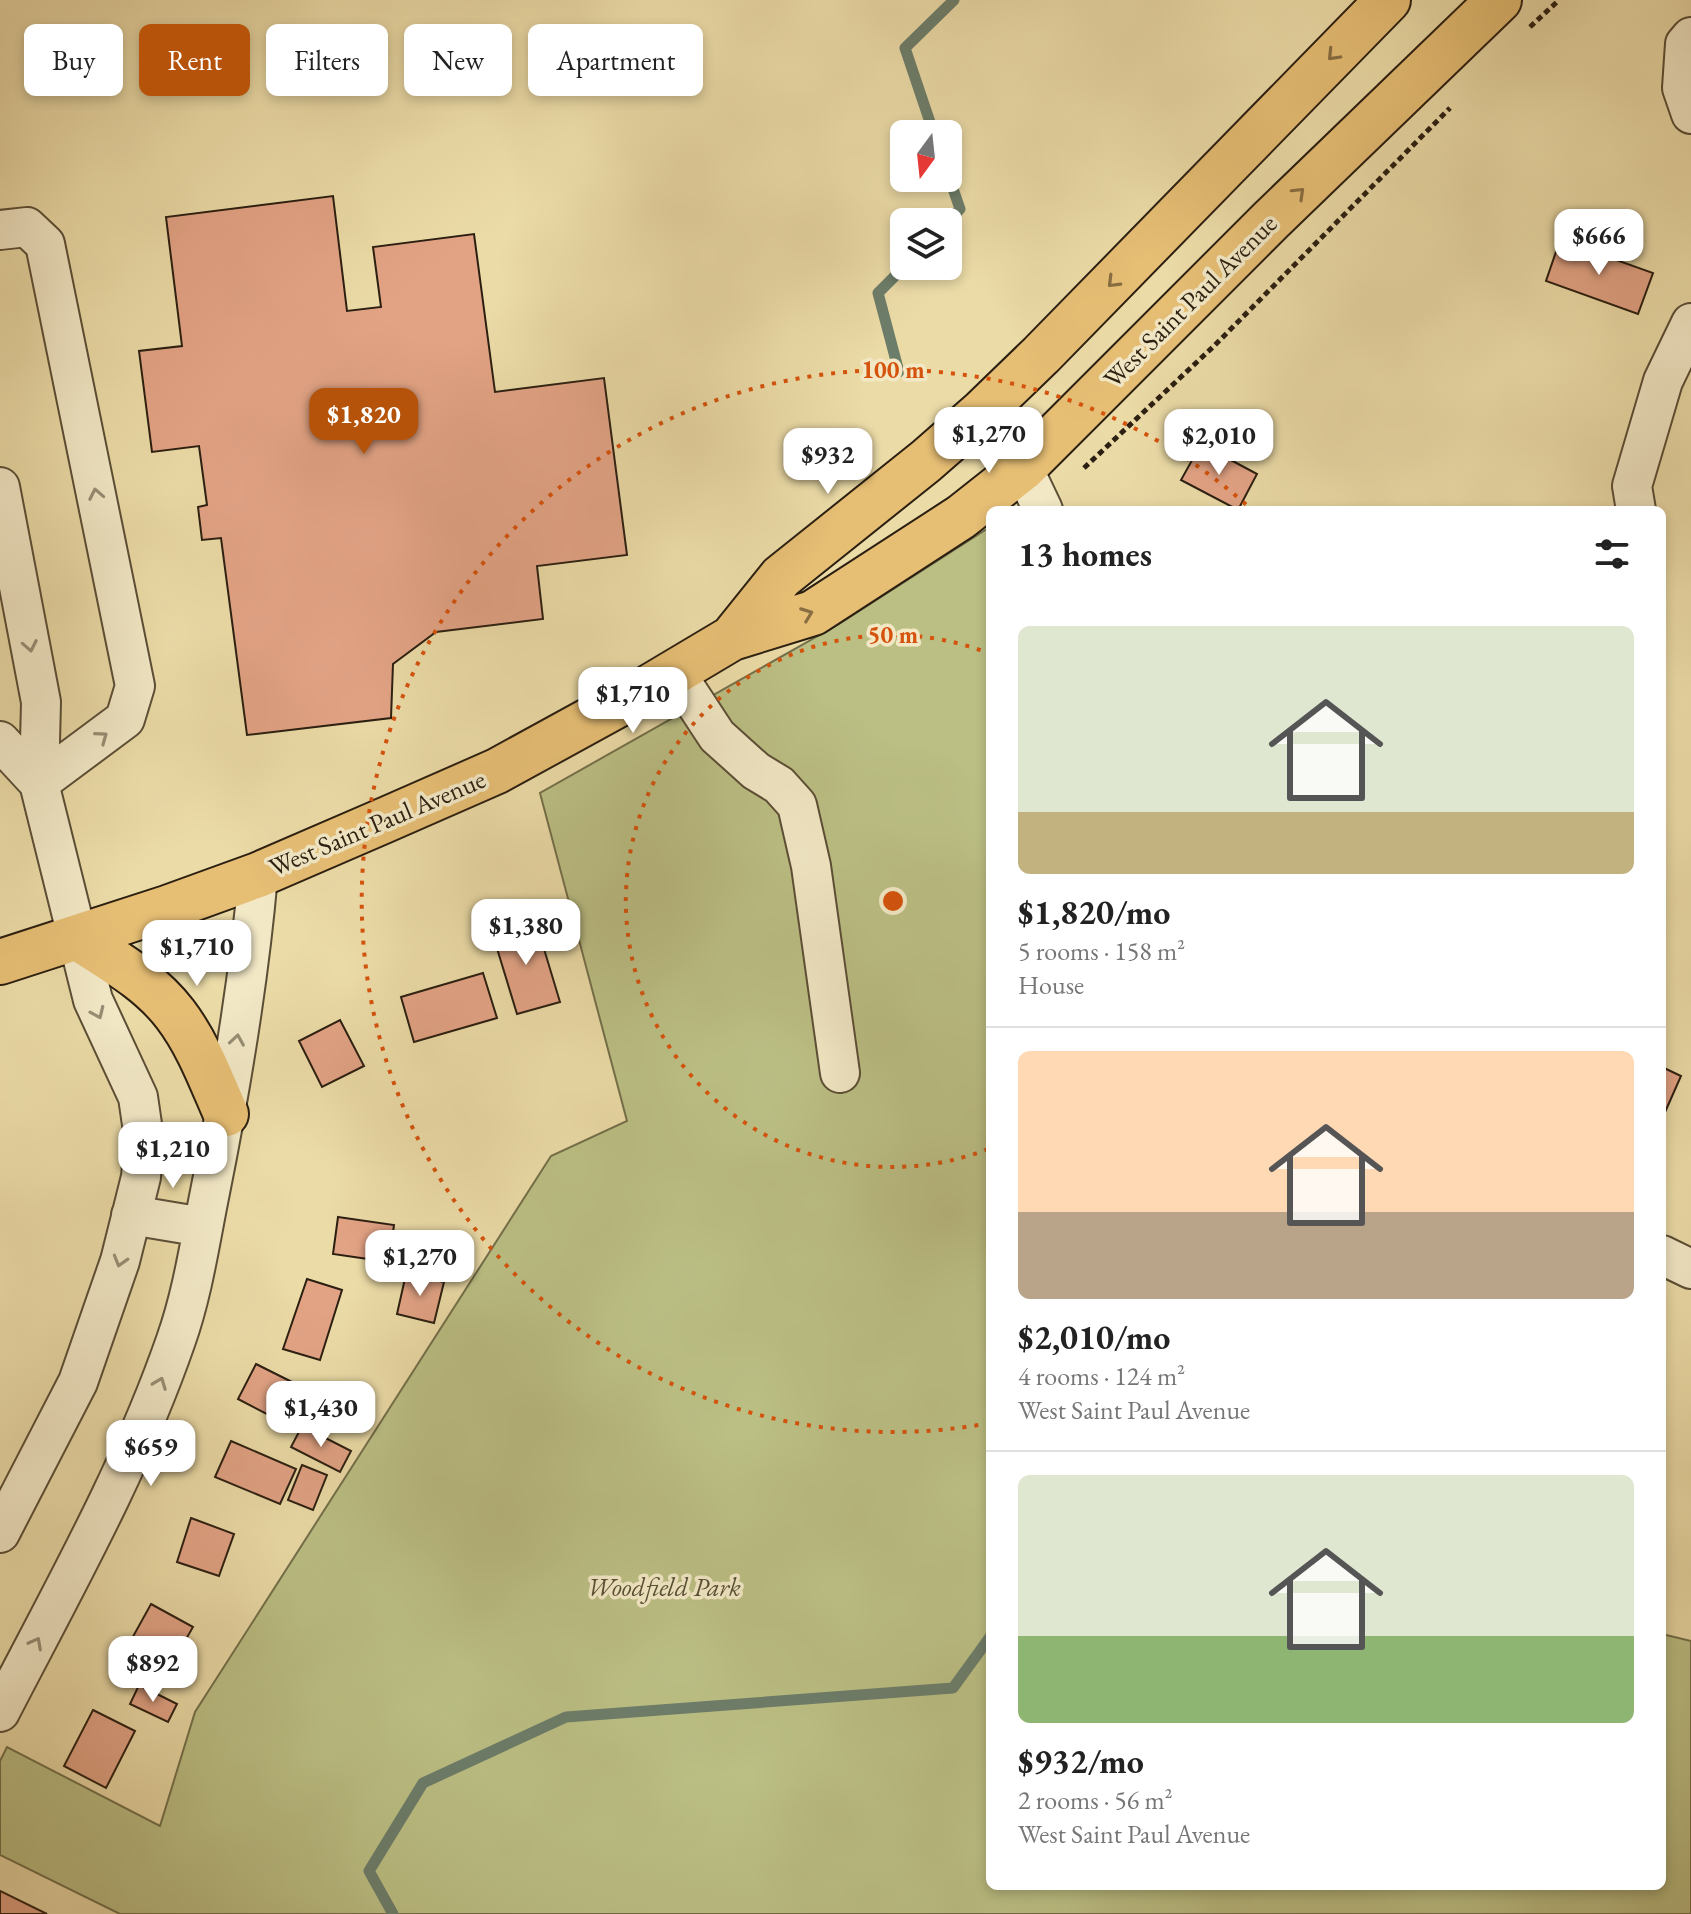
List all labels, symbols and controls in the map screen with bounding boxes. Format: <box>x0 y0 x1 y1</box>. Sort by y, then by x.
chip: Buy <box>24 24 123 96</box>
chip: Rent <box>139 24 250 96</box>
chip: Filters <box>266 24 388 96</box>
chip: New <box>404 24 512 96</box>
chip: Apartment <box>528 24 703 96</box>
one-way arrow <box>1328 46 1342 60</box>
north arrow <box>890 120 962 192</box>
map controls <box>890 120 962 280</box>
one-way arrow <box>1290 187 1304 202</box>
street label: West Saint Paul Avenue <box>1096 207 1284 395</box>
button: layers <box>890 208 962 280</box>
pin: $666 <box>1552 209 1646 277</box>
text: $666 <box>1572 218 1626 252</box>
one-way arrow <box>1108 273 1122 287</box>
text: 100 m <box>861 354 925 385</box>
pin: $1,820 <box>299 388 429 456</box>
text: $1,820 <box>327 397 401 431</box>
pin: $1,270 <box>924 407 1054 475</box>
pin: $2,010 <box>1154 409 1284 477</box>
text: $1,270 <box>952 416 1026 450</box>
text: $2,010 <box>1182 418 1256 452</box>
pin: $932 <box>781 428 875 496</box>
text: $932 <box>801 437 855 471</box>
one-way arrow <box>88 487 105 501</box>
text: 13 homes <box>1018 532 1152 576</box>
icon: filters <box>1590 532 1634 576</box>
one-way arrow <box>799 607 813 624</box>
text: 50 m <box>868 619 918 650</box>
one-way arrow <box>21 639 38 653</box>
pin: $1,710 <box>568 667 698 735</box>
text: $1,710 <box>596 676 670 710</box>
icon: home <box>1254 678 1398 822</box>
one-way arrow <box>93 732 108 746</box>
street label: West Saint Paul Avenue <box>263 762 491 884</box>
centre of rings <box>879 887 907 915</box>
text: $1,820/mo <box>1018 890 1170 934</box>
pin: $1,380 <box>461 899 591 967</box>
text: $1,380 <box>489 908 563 942</box>
pin: $1,710 <box>132 920 262 988</box>
text: $1,710 <box>160 929 234 963</box>
text: 5 rooms · 158 m² <box>1018 934 1185 968</box>
text: House <box>1018 968 1084 1002</box>
one-way arrow <box>89 1005 105 1019</box>
one-way arrow <box>228 1033 245 1047</box>
icon: home <box>1254 1103 1398 1247</box>
pin: $1,210 <box>108 1122 238 1190</box>
text: $1,210 <box>136 1131 210 1165</box>
pin: $1,270 <box>355 1230 485 1298</box>
text: $1,270 <box>383 1239 457 1273</box>
one-way arrow <box>113 1253 129 1267</box>
text: $2,010/mo <box>1018 1315 1170 1359</box>
text: 4 rooms · 124 m² <box>1018 1359 1185 1393</box>
one-way arrow <box>150 1377 167 1391</box>
pin: $1,430 <box>256 1381 386 1449</box>
text: $1,430 <box>284 1390 358 1424</box>
text: West Saint Paul Avenue <box>1018 1393 1250 1427</box>
pin: $659 <box>104 1420 198 1488</box>
text: $659 <box>124 1429 178 1463</box>
icon: home <box>1254 1527 1398 1671</box>
park label: Woodfield Park <box>587 1570 741 1604</box>
one-way arrow <box>27 1636 42 1651</box>
pin: $892 <box>106 1636 200 1704</box>
text: $892 <box>126 1645 180 1679</box>
text: $932/mo <box>1018 1739 1144 1783</box>
text: 2 rooms · 56 m² <box>1018 1783 1173 1817</box>
text: West Saint Paul Avenue <box>1018 1817 1250 1851</box>

